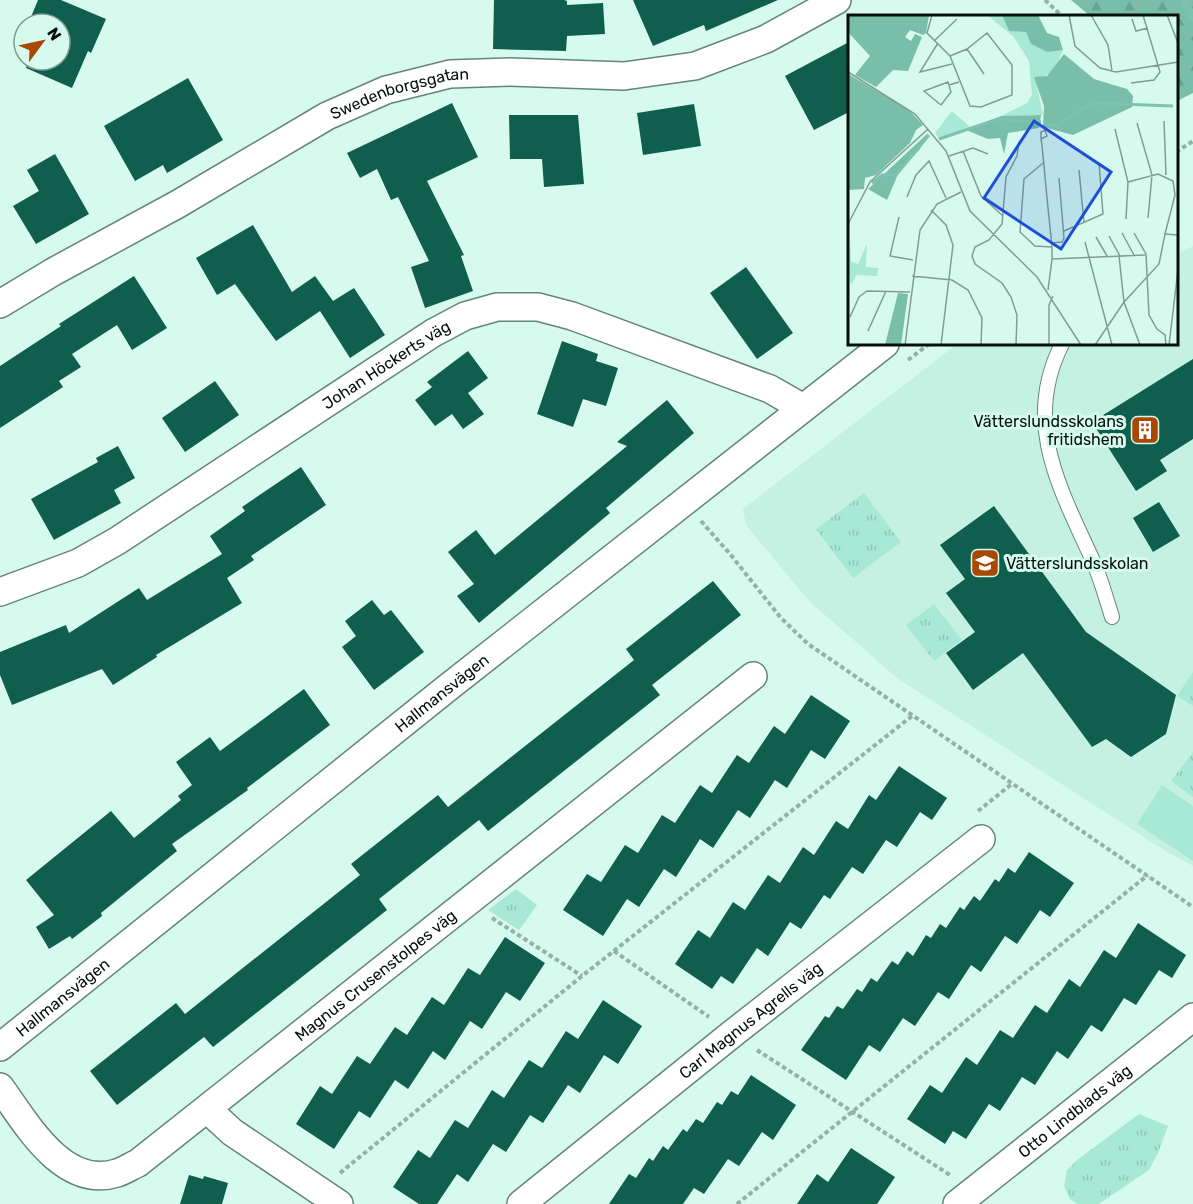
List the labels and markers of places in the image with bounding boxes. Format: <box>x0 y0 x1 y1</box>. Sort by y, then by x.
place label: Vätterslundsskolans fritidshem <box>973 412 1124 449</box>
building icon: Vätterslundsskolans fritidshem <box>1129 414 1161 446</box>
school or university icon: Vätterslundsskolan <box>969 547 1001 579</box>
place label: Vätterslundsskolan <box>1006 554 1149 573</box>

